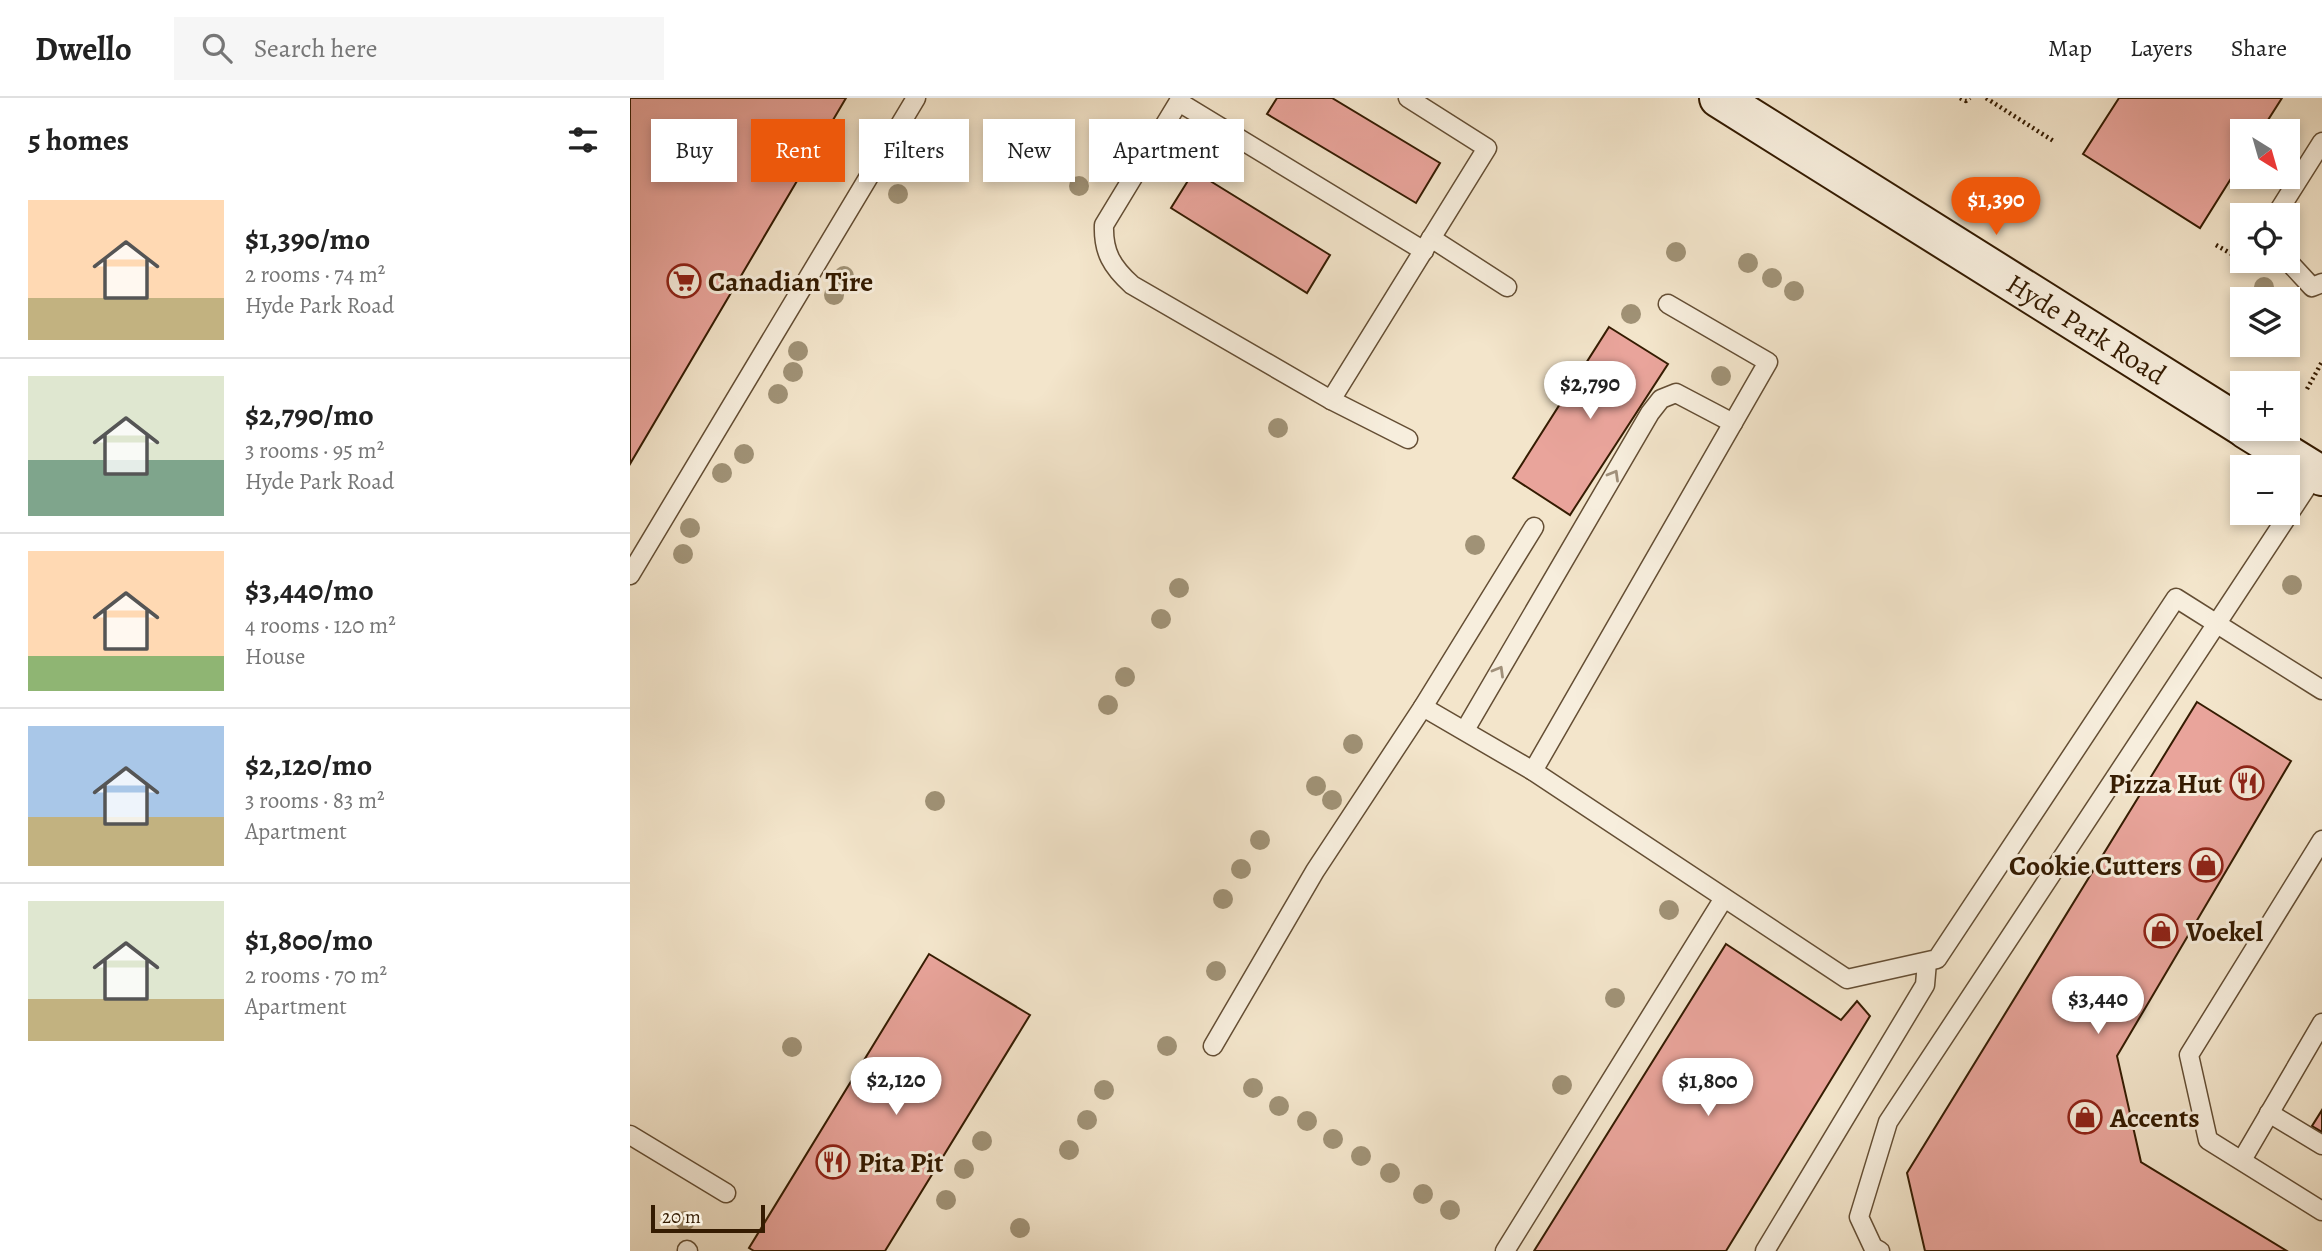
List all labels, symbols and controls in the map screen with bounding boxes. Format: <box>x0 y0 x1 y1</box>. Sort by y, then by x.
search box <box>174 17 664 80</box>
text: Dwello <box>35 26 132 71</box>
icon: search <box>198 29 236 67</box>
text: Search here <box>254 31 377 66</box>
text: Map <box>2048 32 2092 64</box>
text: Layers <box>2130 32 2193 64</box>
text: Share <box>2231 32 2287 64</box>
chip: Buy <box>651 119 737 182</box>
chip: Rent <box>751 119 845 182</box>
chip: Filters <box>859 119 969 182</box>
chip: New <box>983 119 1075 182</box>
chip: Apartment <box>1089 119 1244 182</box>
north arrow <box>2230 119 2300 189</box>
map controls <box>2230 119 2300 525</box>
text: 5 homes <box>28 120 129 160</box>
icon: filters <box>564 121 602 159</box>
pin: $1,390 <box>1939 178 2053 237</box>
text: $1,390 <box>1967 184 2025 215</box>
button: locate <box>2230 203 2300 273</box>
text: $1,390/mo <box>245 219 370 259</box>
icon: home <box>84 228 168 312</box>
text: 2 rooms · 74 m² <box>245 259 385 290</box>
supermarket icon: Canadian Tire <box>665 262 703 300</box>
place label: Canadian Tire <box>708 263 873 301</box>
street label: Hyde Park Road <box>1999 265 2174 394</box>
button: layers <box>2230 287 2300 357</box>
text: Hyde Park Road <box>245 290 394 321</box>
pin: $2,790 <box>1533 362 1647 421</box>
text: $2,790 <box>1560 368 1620 399</box>
button: + <box>2230 371 2300 441</box>
text: $2,790/mo <box>245 395 374 435</box>
icon: home <box>84 404 168 488</box>
text: 3 rooms · 95 m² <box>245 435 384 466</box>
button: − <box>2230 455 2300 525</box>
text: Hyde Park Road <box>245 466 394 497</box>
one-way arrow <box>1606 469 1619 482</box>
text: $3,440/mo <box>245 570 374 610</box>
icon: home <box>84 579 168 663</box>
text: 4 rooms · 120 m² <box>245 610 396 641</box>
text: House <box>245 641 305 672</box>
one-way arrow <box>1491 666 1504 679</box>
text: $2,120/mo <box>245 745 372 785</box>
icon: home <box>84 754 168 838</box>
restaurant icon: Pizza Hut <box>2228 764 2266 802</box>
place label: Pizza Hut <box>2108 765 2222 803</box>
text: 3 rooms · 83 m² <box>245 785 385 816</box>
text: Apartment <box>245 816 347 847</box>
shop icon: Cookie Cutters <box>2187 846 2225 884</box>
place label: Cookie Cutters <box>2009 847 2182 885</box>
shop icon: Voekel <box>2142 912 2180 950</box>
place label: Voekel <box>2185 913 2264 951</box>
text: $1,800/mo <box>245 920 373 960</box>
icon: home <box>84 929 168 1013</box>
text: 2 rooms · 70 m² <box>245 960 387 991</box>
pin: $3,440 <box>2041 976 2155 1036</box>
text: $3,440 <box>2068 983 2128 1014</box>
text: Apartment <box>245 991 347 1022</box>
pin: $2,120 <box>839 1058 953 1117</box>
pin: $1,800 <box>1651 1058 1765 1118</box>
text: $2,120 <box>867 1064 925 1095</box>
text: $1,800 <box>1678 1065 1738 1096</box>
shop icon: Accents <box>2066 1098 2104 1136</box>
place label: Accents <box>2109 1099 2200 1137</box>
restaurant icon: Pita Pit <box>814 1143 852 1181</box>
place label: Pita Pit <box>858 1144 944 1182</box>
scale bar <box>651 1202 765 1234</box>
text: 20 m <box>662 1204 701 1230</box>

